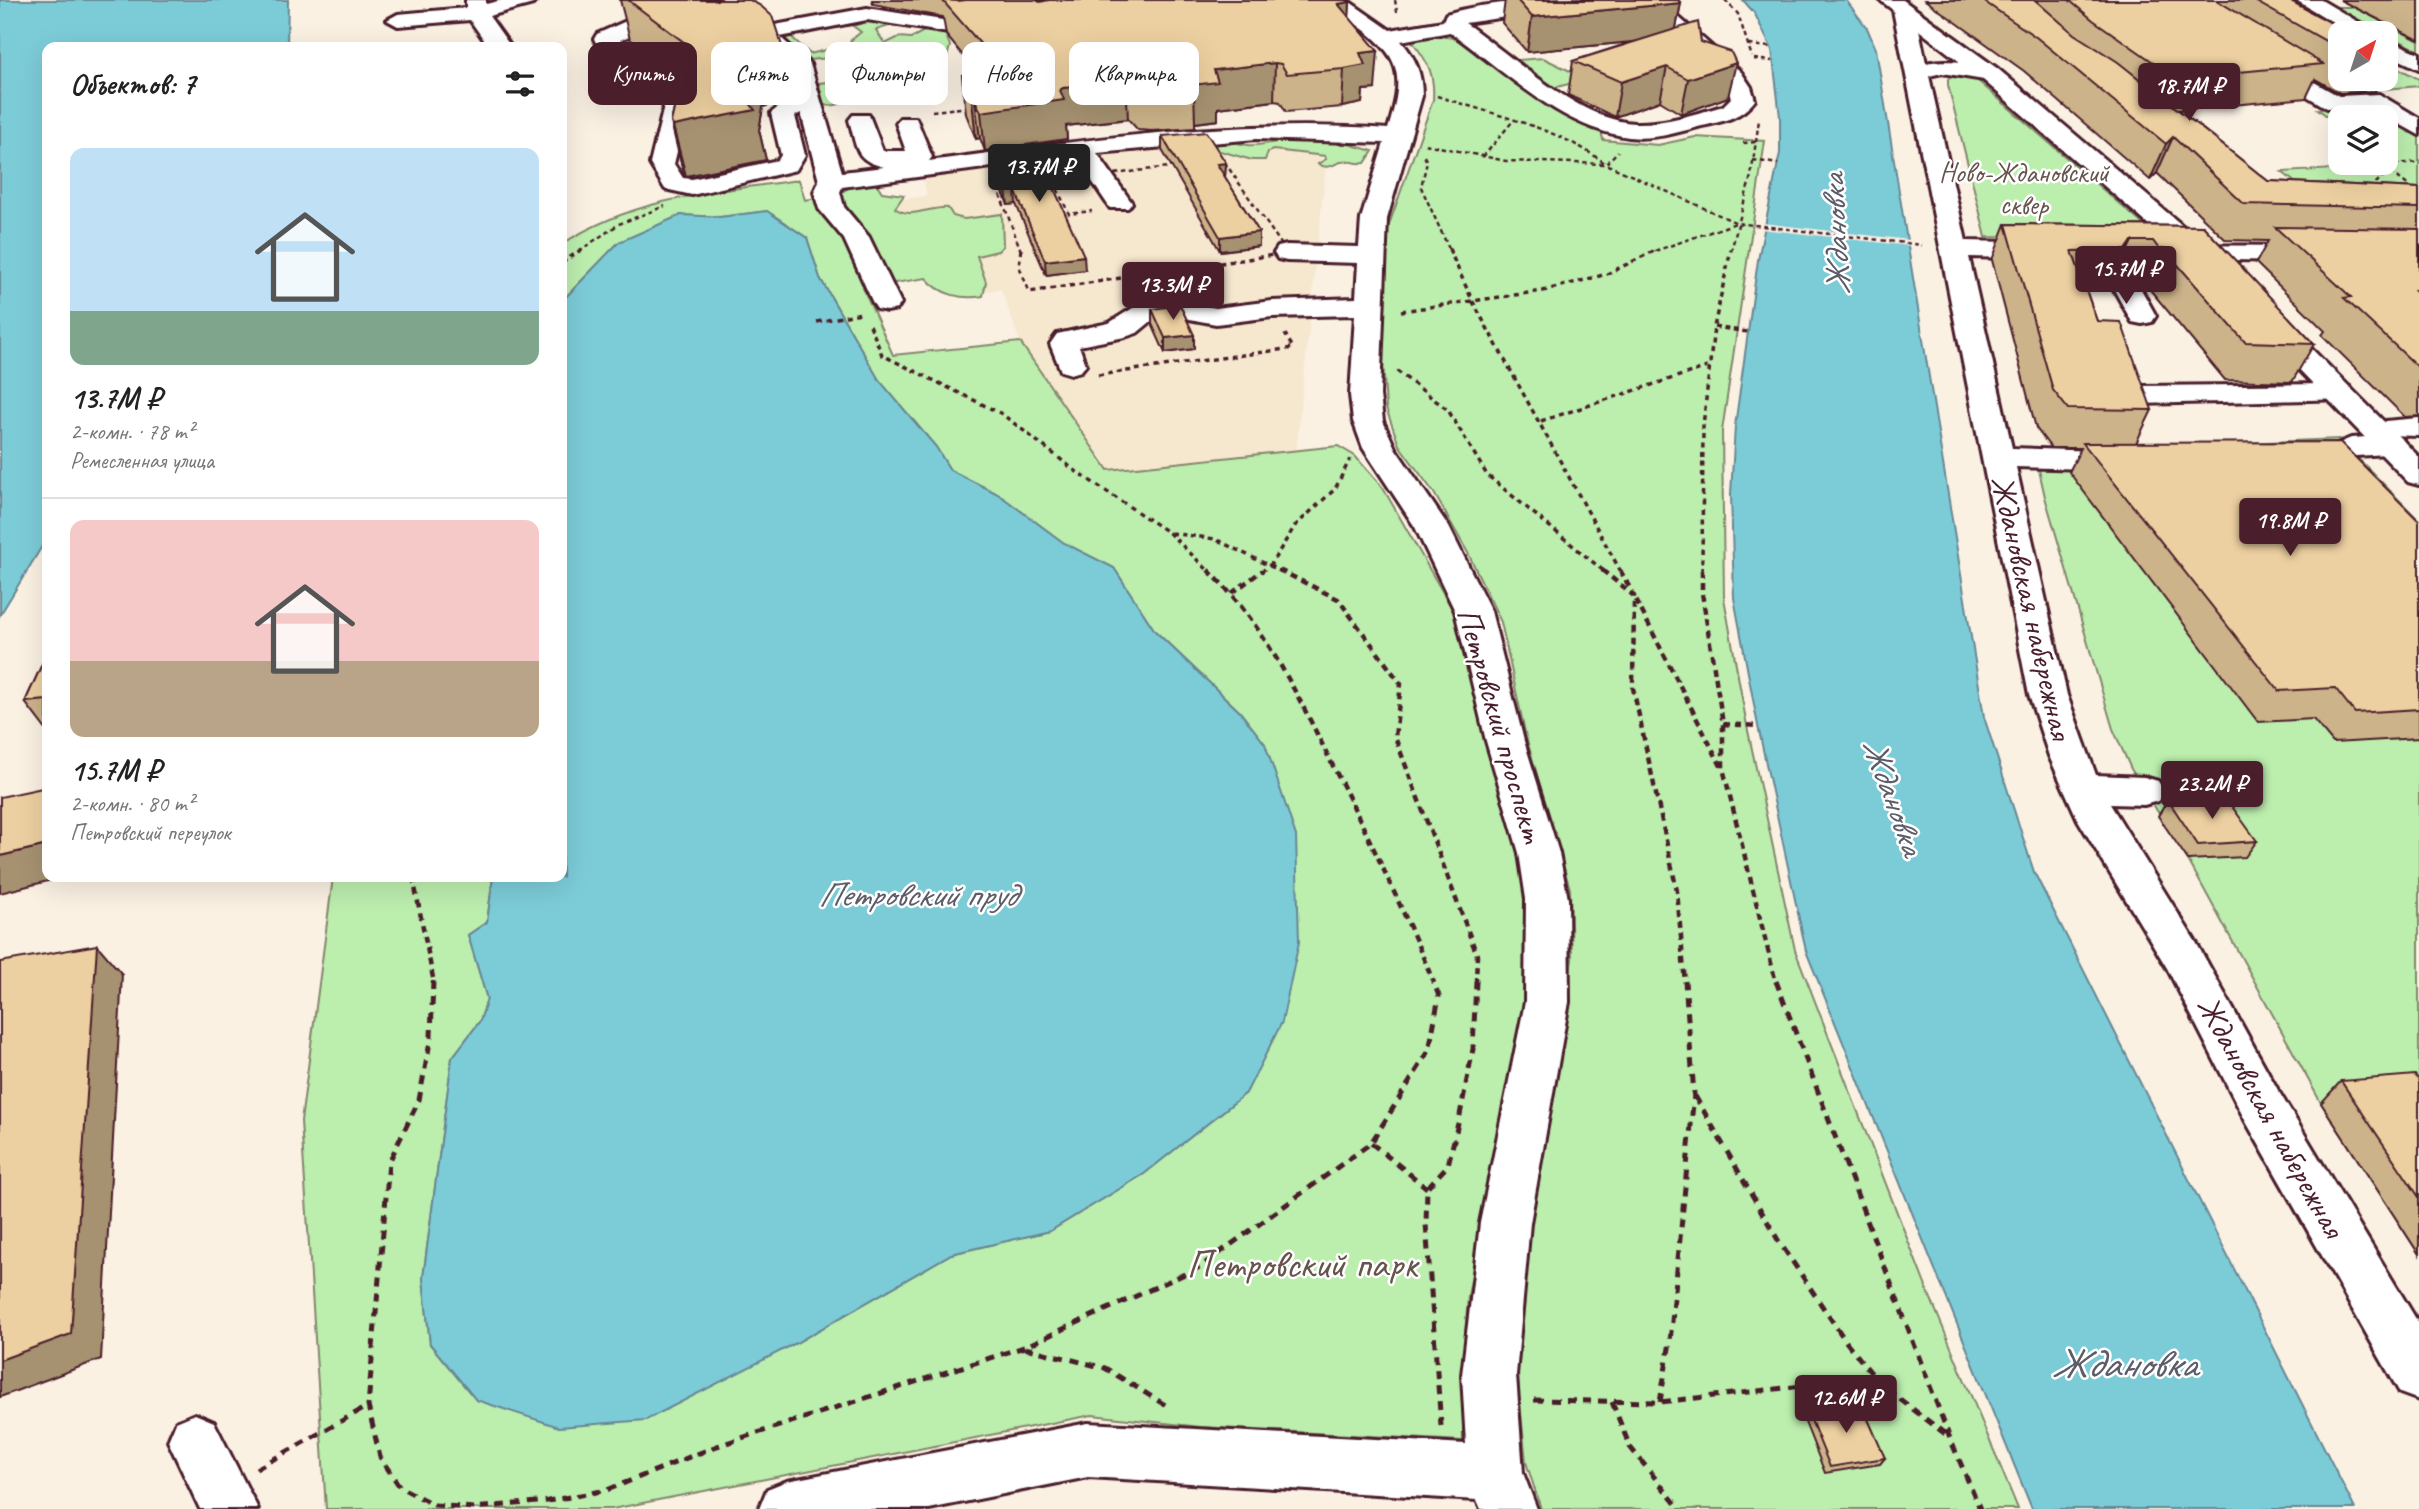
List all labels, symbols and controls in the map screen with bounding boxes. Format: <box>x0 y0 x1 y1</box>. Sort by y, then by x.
north arrow <box>2328 21 2398 91</box>
map controls <box>2328 21 2398 175</box>
chip: Купить <box>588 42 697 105</box>
chip: Снять <box>711 42 811 105</box>
chip: Фильтры <box>825 42 948 105</box>
chip: Новое <box>962 42 1055 105</box>
chip: Квартира <box>1069 42 1199 105</box>
pin: 18.7M ₽ <box>2124 64 2254 123</box>
text: Объектов: 7 <box>70 65 195 103</box>
icon: filters <box>501 65 539 103</box>
text: 18.7M ₽ <box>2154 71 2224 100</box>
button: layers <box>2328 105 2398 175</box>
pin: 13.7M ₽ <box>974 144 1104 204</box>
text: 13.7M ₽ <box>1004 152 1074 181</box>
park label: Ново-Ждановский сквер <box>1939 155 2110 222</box>
water label: Ждановка <box>1810 170 1861 297</box>
icon: home <box>242 194 368 320</box>
pin: 15.7M ₽ <box>2061 246 2191 306</box>
text: 15.7M ₽ <box>2091 254 2161 283</box>
pin: 13.3M ₽ <box>1108 262 1238 322</box>
text: 13.3M ₽ <box>1138 270 1208 299</box>
text: 13.7M ₽ <box>70 379 161 417</box>
text: 2-комн. · 78 m² <box>70 417 194 446</box>
text: Ремесленная улица <box>70 446 214 475</box>
street label: Ждановская набережная <box>1981 471 2083 746</box>
pin: 19.8M ₽ <box>2225 498 2355 558</box>
text: 19.8M ₽ <box>2255 506 2325 535</box>
icon: home <box>242 566 368 692</box>
street label: Петровский проспект <box>1447 603 1555 849</box>
water label: Ждановка <box>1852 732 1937 864</box>
text: 15.7M ₽ <box>70 751 160 789</box>
pin: 23.2M ₽ <box>2147 762 2277 821</box>
text: 23.2M ₽ <box>2177 769 2247 798</box>
text: 2-комн. · 80 m² <box>70 789 194 818</box>
text: Петровский переулок <box>70 818 231 847</box>
water label: Петровский пруд <box>818 872 1023 917</box>
street label: Ждановская набережная <box>2187 988 2356 1247</box>
park label: Петровский парк <box>1186 1239 1420 1289</box>
water label: Ждановка <box>2051 1337 2201 1390</box>
pin: 12.6M ₽ <box>1781 1376 1911 1435</box>
text: 12.6M ₽ <box>1811 1383 1881 1412</box>

